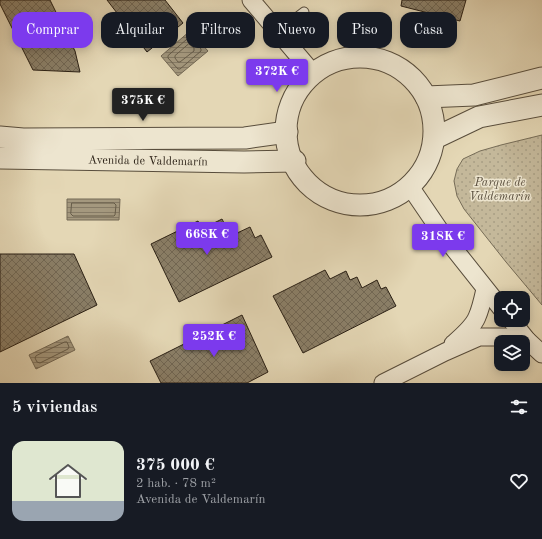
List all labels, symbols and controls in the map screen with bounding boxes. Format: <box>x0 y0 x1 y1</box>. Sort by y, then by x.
chip: Comprar <box>12 12 93 48</box>
chip: Alquilar <box>101 12 178 48</box>
chip: Filtros <box>186 12 255 48</box>
chip: Nuevo <box>263 12 329 48</box>
chip: Piso <box>337 12 392 48</box>
chip: Casa <box>400 12 457 48</box>
pin: 372K € <box>244 59 310 93</box>
text: 372K € <box>255 65 299 78</box>
pin: 375K € <box>110 88 176 122</box>
text: 375K € <box>121 94 165 107</box>
street label: Avenida de Valdemarín <box>88 154 208 168</box>
park label: Parque de Valdemarín <box>469 177 531 203</box>
pin: 668K € <box>174 222 240 256</box>
pin: 318K € <box>410 224 476 258</box>
text: 668K € <box>185 228 229 241</box>
text: 318K € <box>421 230 465 243</box>
map controls <box>494 291 530 371</box>
button: locate <box>494 291 530 327</box>
pin: 252K € <box>181 324 247 358</box>
text: 252K € <box>192 330 236 343</box>
button: layers <box>494 335 530 371</box>
icon: filters <box>508 396 530 418</box>
text: 5 viviendas <box>12 399 97 416</box>
icon: home <box>44 457 92 505</box>
text: 375 000 € <box>136 457 215 474</box>
icon: heart <box>508 470 530 492</box>
text: 2 hab. · 78 m² <box>136 477 216 490</box>
text: Avenida de Valdemarín <box>136 493 265 506</box>

